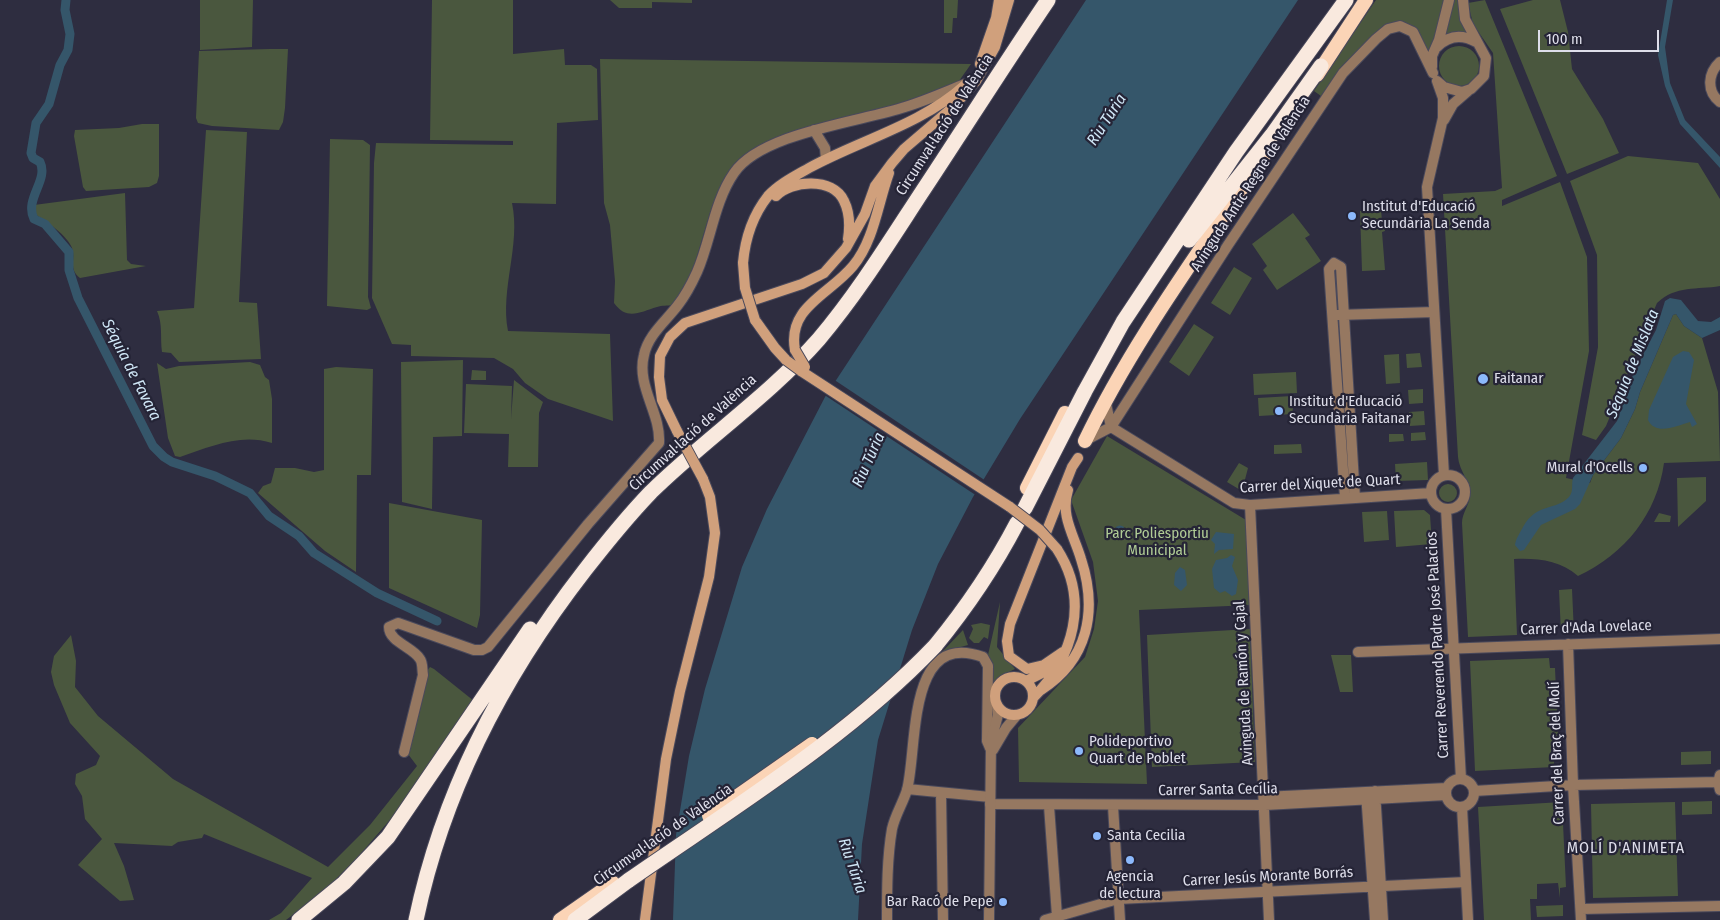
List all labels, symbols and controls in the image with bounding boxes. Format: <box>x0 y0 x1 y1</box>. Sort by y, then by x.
scale bar <box>1540 20 1661 52</box>
text: 100 m <box>1546 30 1583 48</box>
street label: Circumval·lació de València <box>892 51 998 199</box>
water label: Riu Túria <box>1083 91 1131 149</box>
street label: Avinguda Antic Regne de València <box>1187 93 1315 275</box>
place label: Institut d'Educació Secundària La Senda <box>1362 198 1490 233</box>
marker: Institut d'Educació Secundària La Senda <box>1346 210 1358 222</box>
water label: Séquia de Mislata <box>1602 307 1664 421</box>
water label: Séquia de Favara <box>97 316 165 424</box>
place label: Faitanar <box>1494 370 1543 388</box>
street label: Circumval·lació de València <box>626 371 760 495</box>
marker: Faitanar <box>1476 372 1490 386</box>
place label: Institut d'Educació Secundària Faitanar <box>1289 393 1411 428</box>
marker: Institut d'Educació Secundària Faitanar <box>1273 405 1285 417</box>
water label: Riu Túria <box>849 430 889 490</box>
place label: Mural d'Ocells <box>1547 459 1633 477</box>
marker: Mural d'Ocells <box>1637 462 1649 474</box>
street label: Carrer del Xiquet de Quart <box>1239 471 1401 497</box>
park label: Parc Poliesportiu Municipal <box>1105 525 1209 560</box>
street label: Carrer Reverendo Padre José Palacios <box>1423 531 1453 759</box>
street label: Avinguda de Ramón y Cajal <box>1231 600 1257 766</box>
street label: Carrer d'Ada Lovelace <box>1520 617 1652 639</box>
street label: Carrer del Braç del Molí <box>1546 681 1568 825</box>
place label: Polideportivo Quart de Poblet <box>1089 733 1186 768</box>
marker: Polideportivo Quart de Poblet <box>1073 745 1085 757</box>
street label: Circumval·lació de València <box>590 780 736 890</box>
street label: Carrer Santa Cecília <box>1158 780 1278 800</box>
place label: Santa Cecilia <box>1107 827 1185 845</box>
marker: Santa Cecilia <box>1091 830 1103 842</box>
water label: Riu Túria <box>834 836 870 896</box>
district label: MOLÍ D'ANIMETA <box>1565 839 1687 859</box>
marker: Agencia de lectura <box>1124 854 1136 866</box>
street label: Carrer Jesús Morante Borrás <box>1182 864 1354 890</box>
place label: Agencia de lectura <box>1099 868 1161 903</box>
place label: Bar Racó de Pepe <box>887 893 993 911</box>
marker: Bar Racó de Pepe <box>997 896 1009 908</box>

